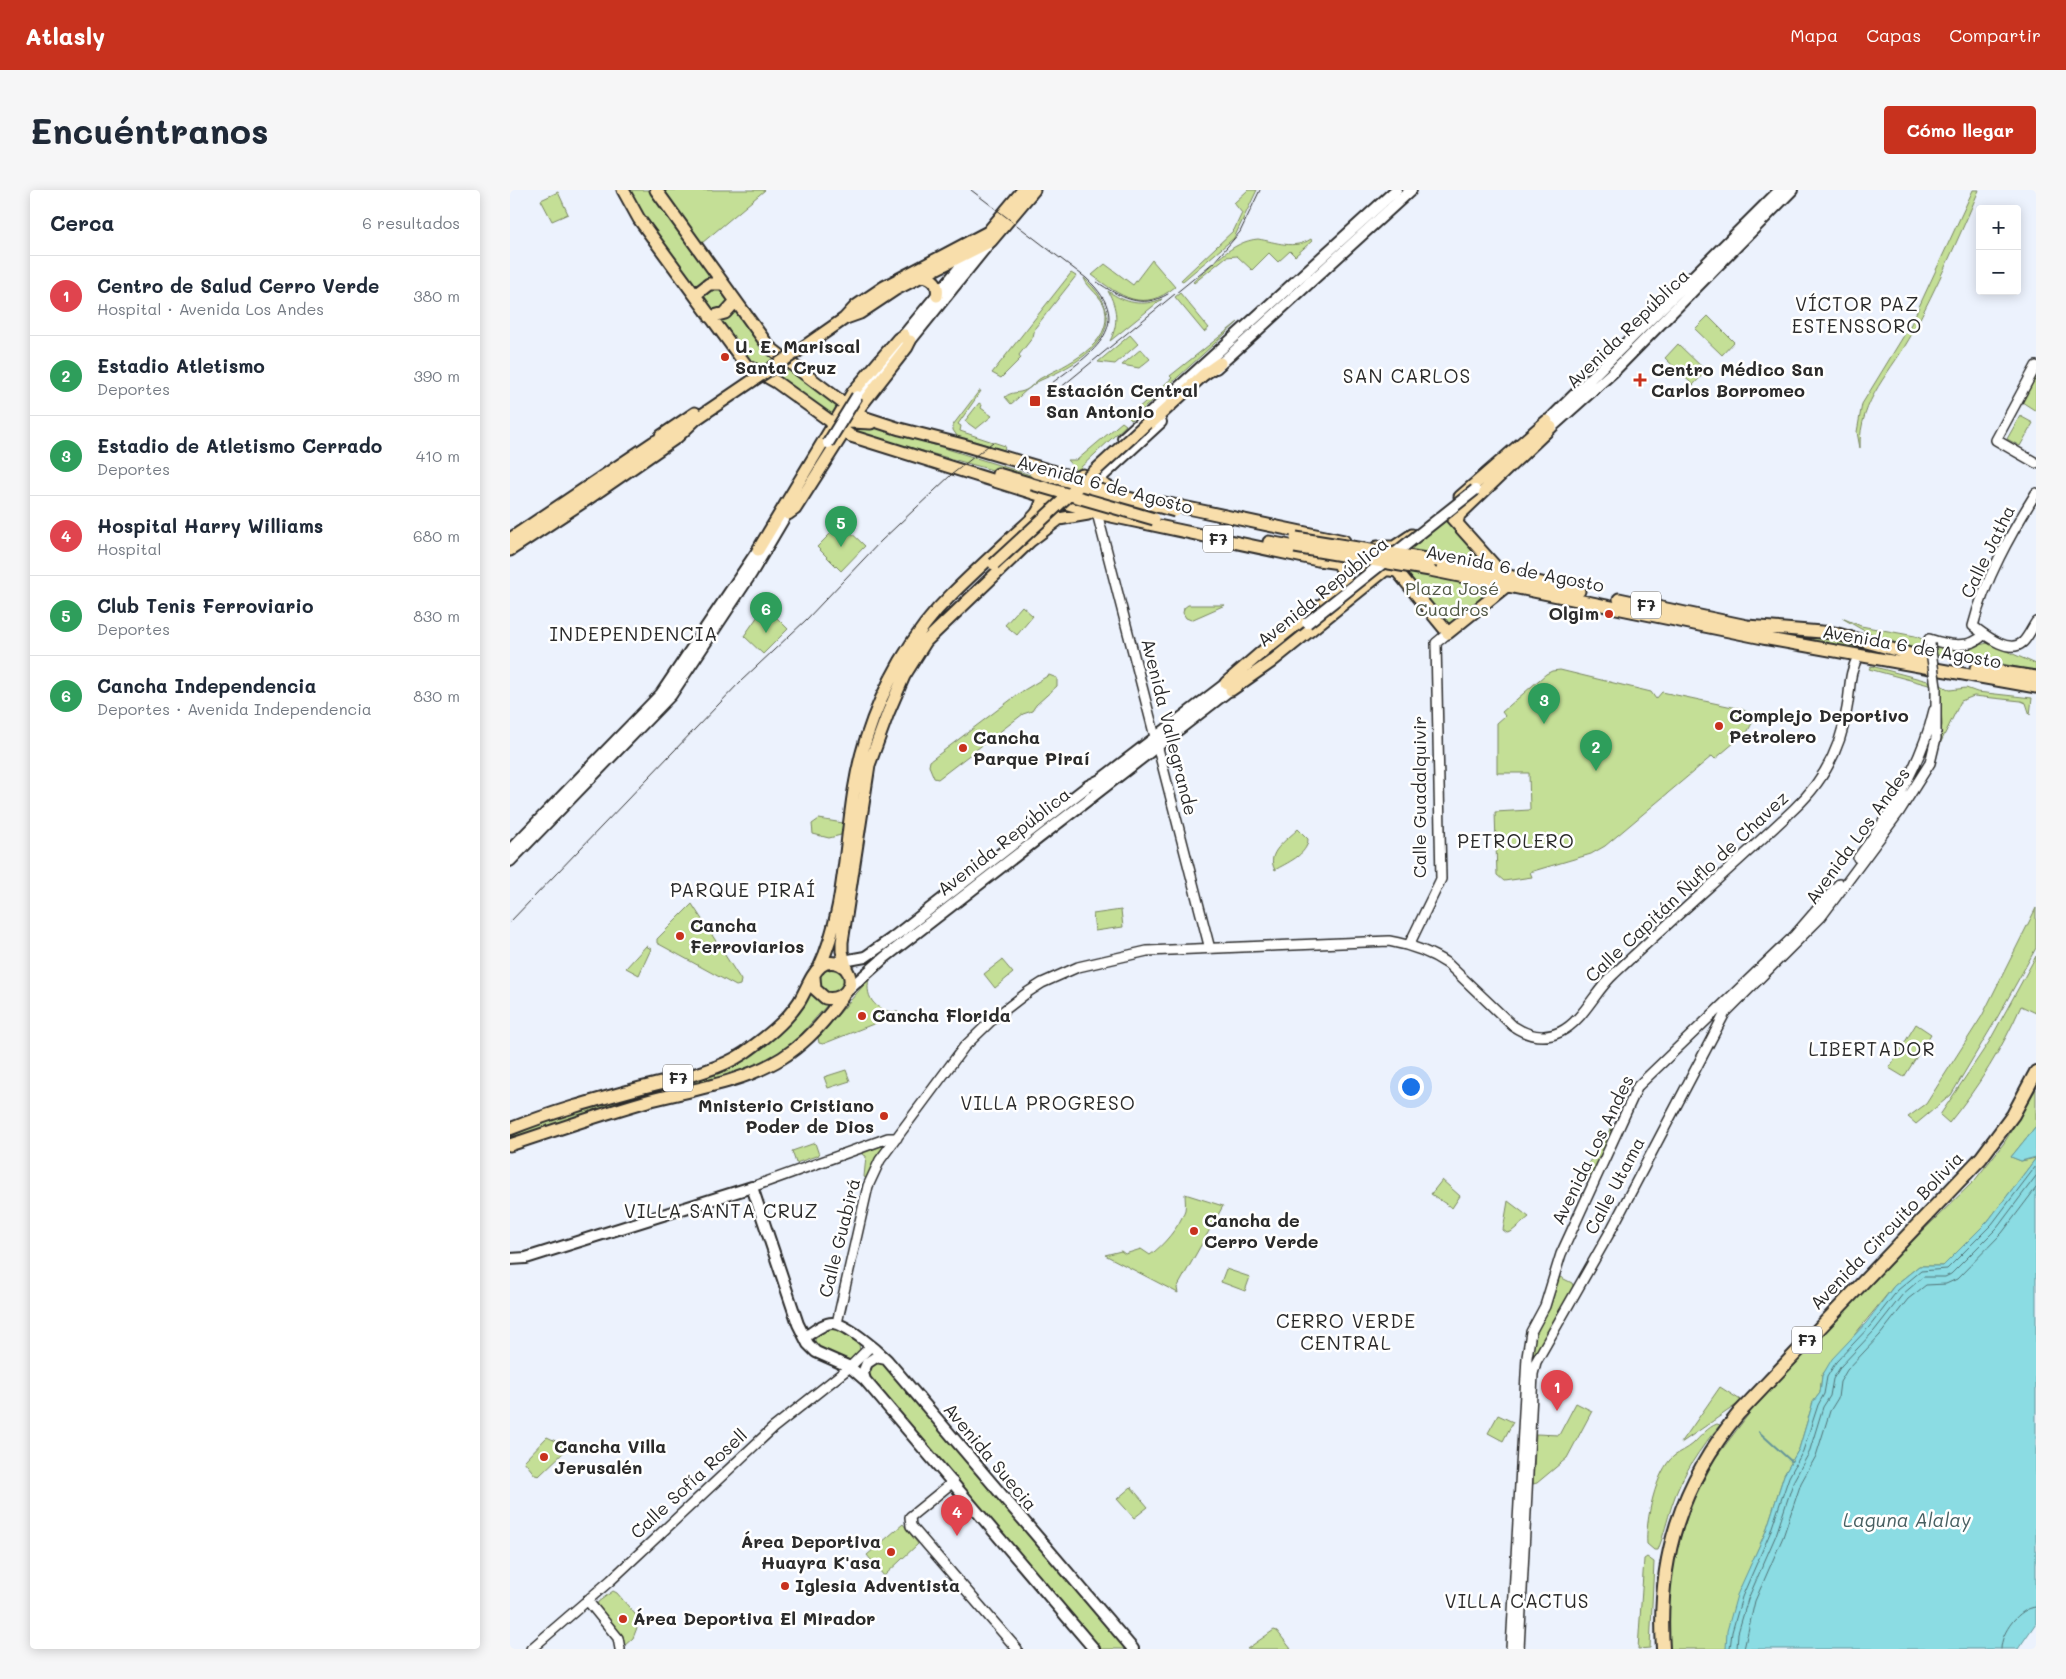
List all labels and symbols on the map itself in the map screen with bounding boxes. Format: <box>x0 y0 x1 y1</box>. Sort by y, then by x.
street label: Avenida República <box>1561 263 1694 393</box>
district label: VÍCTOR PAZ ESTENSSORO <box>1792 291 1922 338</box>
place label: U. E. Mariscal Santa Cruz <box>735 334 860 379</box>
marker: U. E. Mariscal Santa Cruz <box>719 351 731 363</box>
place label: Centro Médico San Carlos Borromeo <box>1651 357 1824 402</box>
district label: SAN CARLOS <box>1343 363 1471 388</box>
marker: Centro Médico San Carlos Borromeo <box>1633 373 1647 387</box>
place label: Estación Central San Antonio <box>1046 378 1198 423</box>
marker: Estación Central San Antonio <box>1028 394 1042 408</box>
street label: Avenida 6 de Agosto <box>1015 449 1196 519</box>
street label: Calle Jatha <box>1954 501 2020 602</box>
pin: 5 <box>825 506 857 547</box>
road number: F7 <box>1203 526 1233 552</box>
street label: Avenida República <box>1252 531 1393 652</box>
street label: Avenida 6 de Agosto <box>1424 539 1607 597</box>
park label: Plaza José Cuadros <box>1405 576 1499 621</box>
pin: 6 <box>750 592 782 633</box>
road number: F7 <box>1631 592 1661 618</box>
place label: Olgim <box>1548 601 1599 625</box>
marker: Olgim <box>1603 608 1615 620</box>
street label: Avenida 6 de Agosto <box>1821 618 2004 674</box>
district label: INDEPENDENCIA <box>550 621 718 646</box>
street label: Avenida Vallegrande <box>1136 636 1204 818</box>
pin: 3 <box>1528 683 1560 724</box>
place label: Complejo Deportivo Petrolero <box>1729 703 1909 748</box>
street label: Calle Guadalquivir <box>1407 716 1431 878</box>
marker: Complejo Deportivo Petrolero <box>1713 720 1725 732</box>
place label: Cancha Parque Piraí <box>973 725 1090 770</box>
pin: 2 <box>1580 730 1612 771</box>
marker: Cancha Parque Piraí <box>957 742 969 754</box>
street label: Avenida Los Andes <box>1799 762 1915 909</box>
street label: Avenida República <box>932 782 1075 901</box>
street label: Calle Capitán Ñuflo de Chavez <box>1579 785 1793 987</box>
district label: PETROLERO <box>1457 828 1575 853</box>
district label: PARQUE PIRAÍ <box>670 877 816 902</box>
place label: Cancha Ferroviarios <box>690 913 804 958</box>
marker: Cancha Ferroviarios <box>674 930 686 942</box>
place label: Cancha Florida <box>872 1003 1011 1027</box>
marker: Cancha Florida <box>856 1010 868 1022</box>
district label: LIBERTADOR <box>1808 1036 1936 1061</box>
road number: F7 <box>663 1064 693 1091</box>
street label: Avenida Los Andes <box>1545 1071 1639 1228</box>
your location <box>1398 1074 1424 1100</box>
district label: VILLA PROGRESO <box>960 1090 1136 1115</box>
place label: Mnisterio Cristiano Poder de Dios <box>698 1093 874 1138</box>
marker: Mnisterio Cristiano Poder de Dios <box>878 1110 890 1122</box>
street label: Calle Utama <box>1578 1133 1650 1238</box>
street label: Avenida Circuito Bolivia <box>1804 1146 1968 1315</box>
street label: Calle Guabirá <box>813 1176 865 1300</box>
district label: VILLA SANTA CRUZ <box>624 1198 818 1223</box>
place label: Cancha de Cerro Verde <box>1204 1208 1319 1253</box>
marker: Cancha de Cerro Verde <box>1188 1225 1200 1237</box>
district label: CERRO VERDE CENTRAL <box>1276 1308 1416 1355</box>
road number: F7 <box>1792 1326 1822 1354</box>
pin: 1 <box>1541 1370 1573 1411</box>
street label: Avenida Suecia <box>939 1397 1043 1515</box>
street label: Calle Sofía Rosell <box>625 1423 752 1544</box>
place label: Cancha Villa Jerusalén <box>554 1434 666 1479</box>
marker: Cancha Villa Jerusalén <box>538 1451 550 1463</box>
pin: 4 <box>941 1495 973 1536</box>
water label: Laguna Alalay <box>1843 1507 1971 1532</box>
place label: Área Deportiva Huayra K'asa <box>741 1529 881 1574</box>
marker: Área Deportiva Huayra K'asa <box>885 1546 897 1558</box>
place label: Iglesia Adventista <box>795 1573 960 1597</box>
marker: Iglesia Adventista <box>779 1580 791 1592</box>
district label: VILLA CACTUS <box>1445 1588 1589 1613</box>
place label: Área Deportiva El Mirador <box>633 1606 875 1630</box>
marker: Área Deportiva El Mirador <box>617 1613 629 1625</box>

